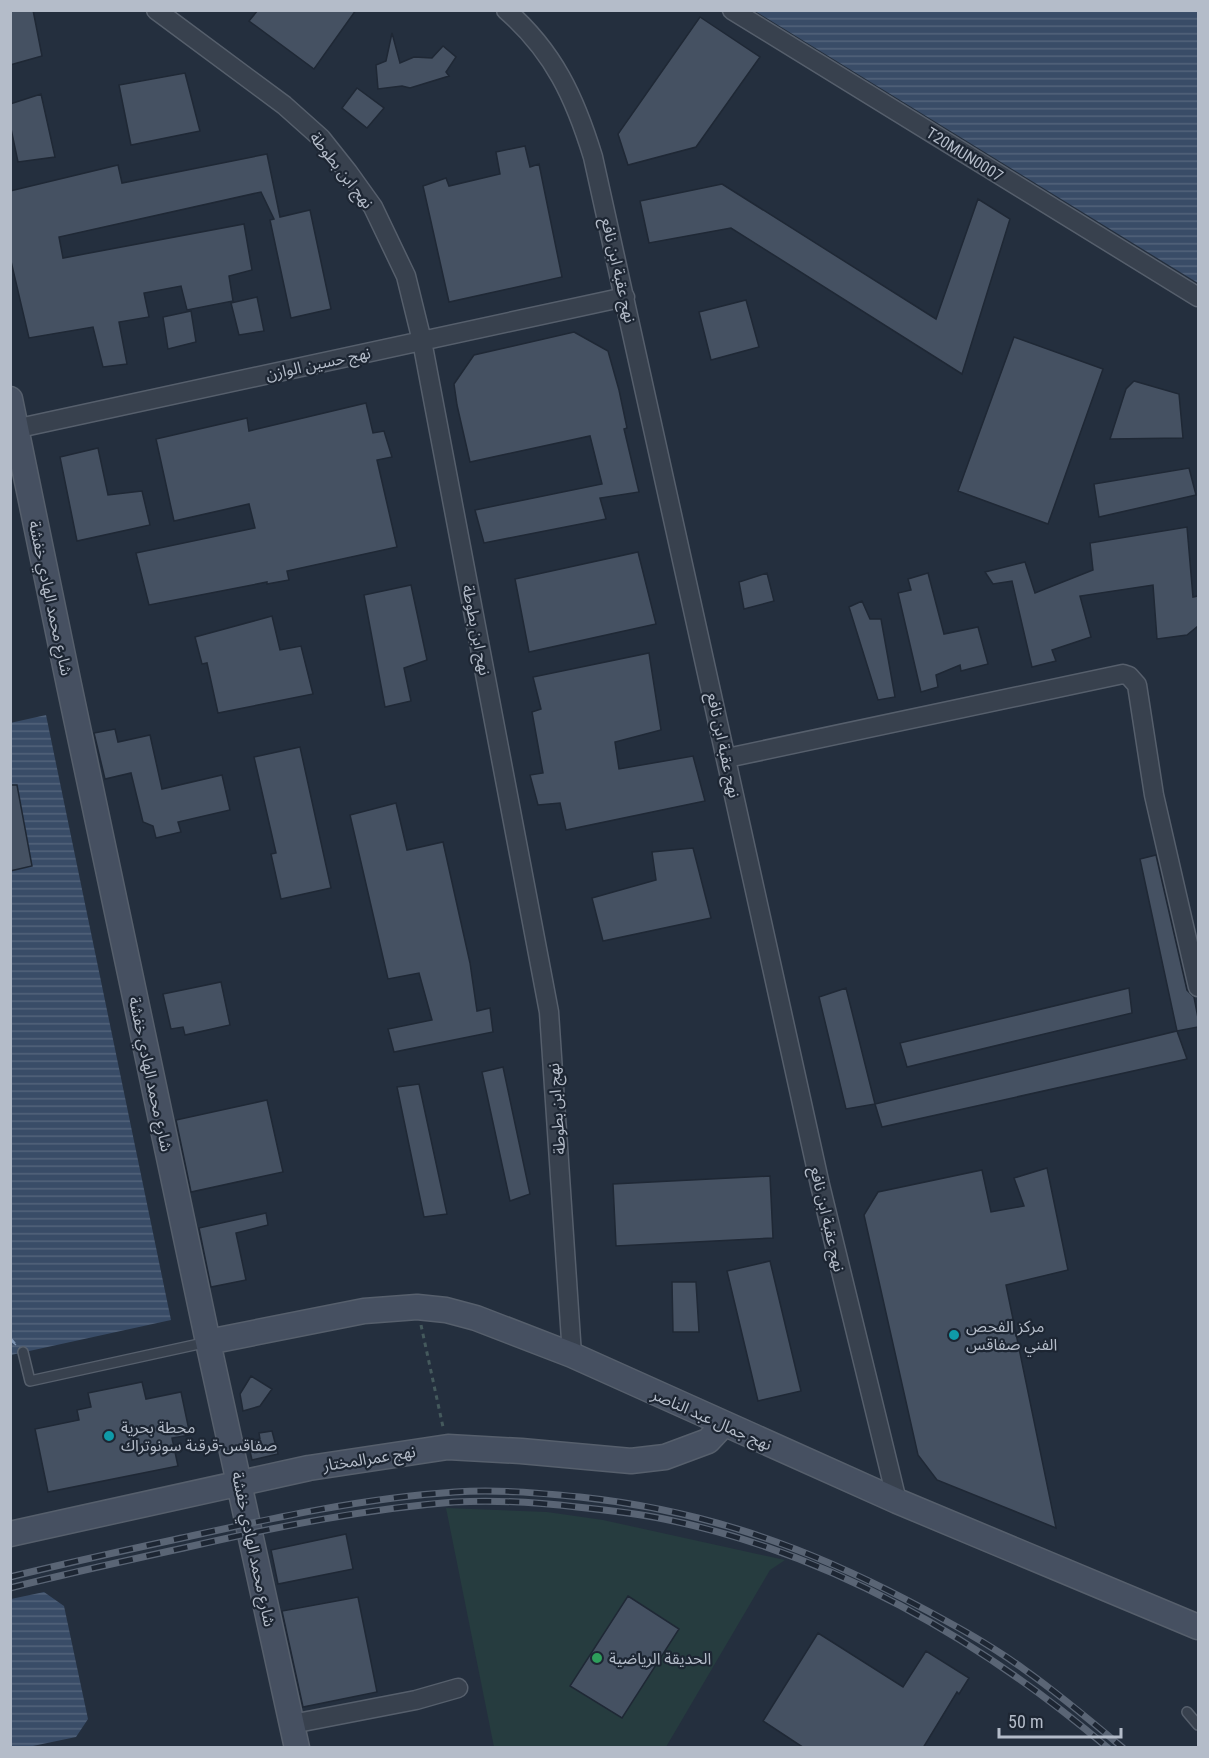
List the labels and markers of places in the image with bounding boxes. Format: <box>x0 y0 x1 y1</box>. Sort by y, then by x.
place label: مركز الفحص الفني صفاقس <box>966 1317 1057 1357</box>
marker: مركز الفحص الفني صفاقس <box>947 1328 961 1342</box>
place label: محطة بحرية صفاقس-قرقنة سونوتراك <box>121 1418 277 1455</box>
marker: محطة بحرية صفاقس-قرقنة سونوتراك <box>102 1429 116 1443</box>
place label: الحديقة الرياضية <box>609 1649 711 1668</box>
marker: الحديقة الرياضية <box>590 1651 604 1665</box>

